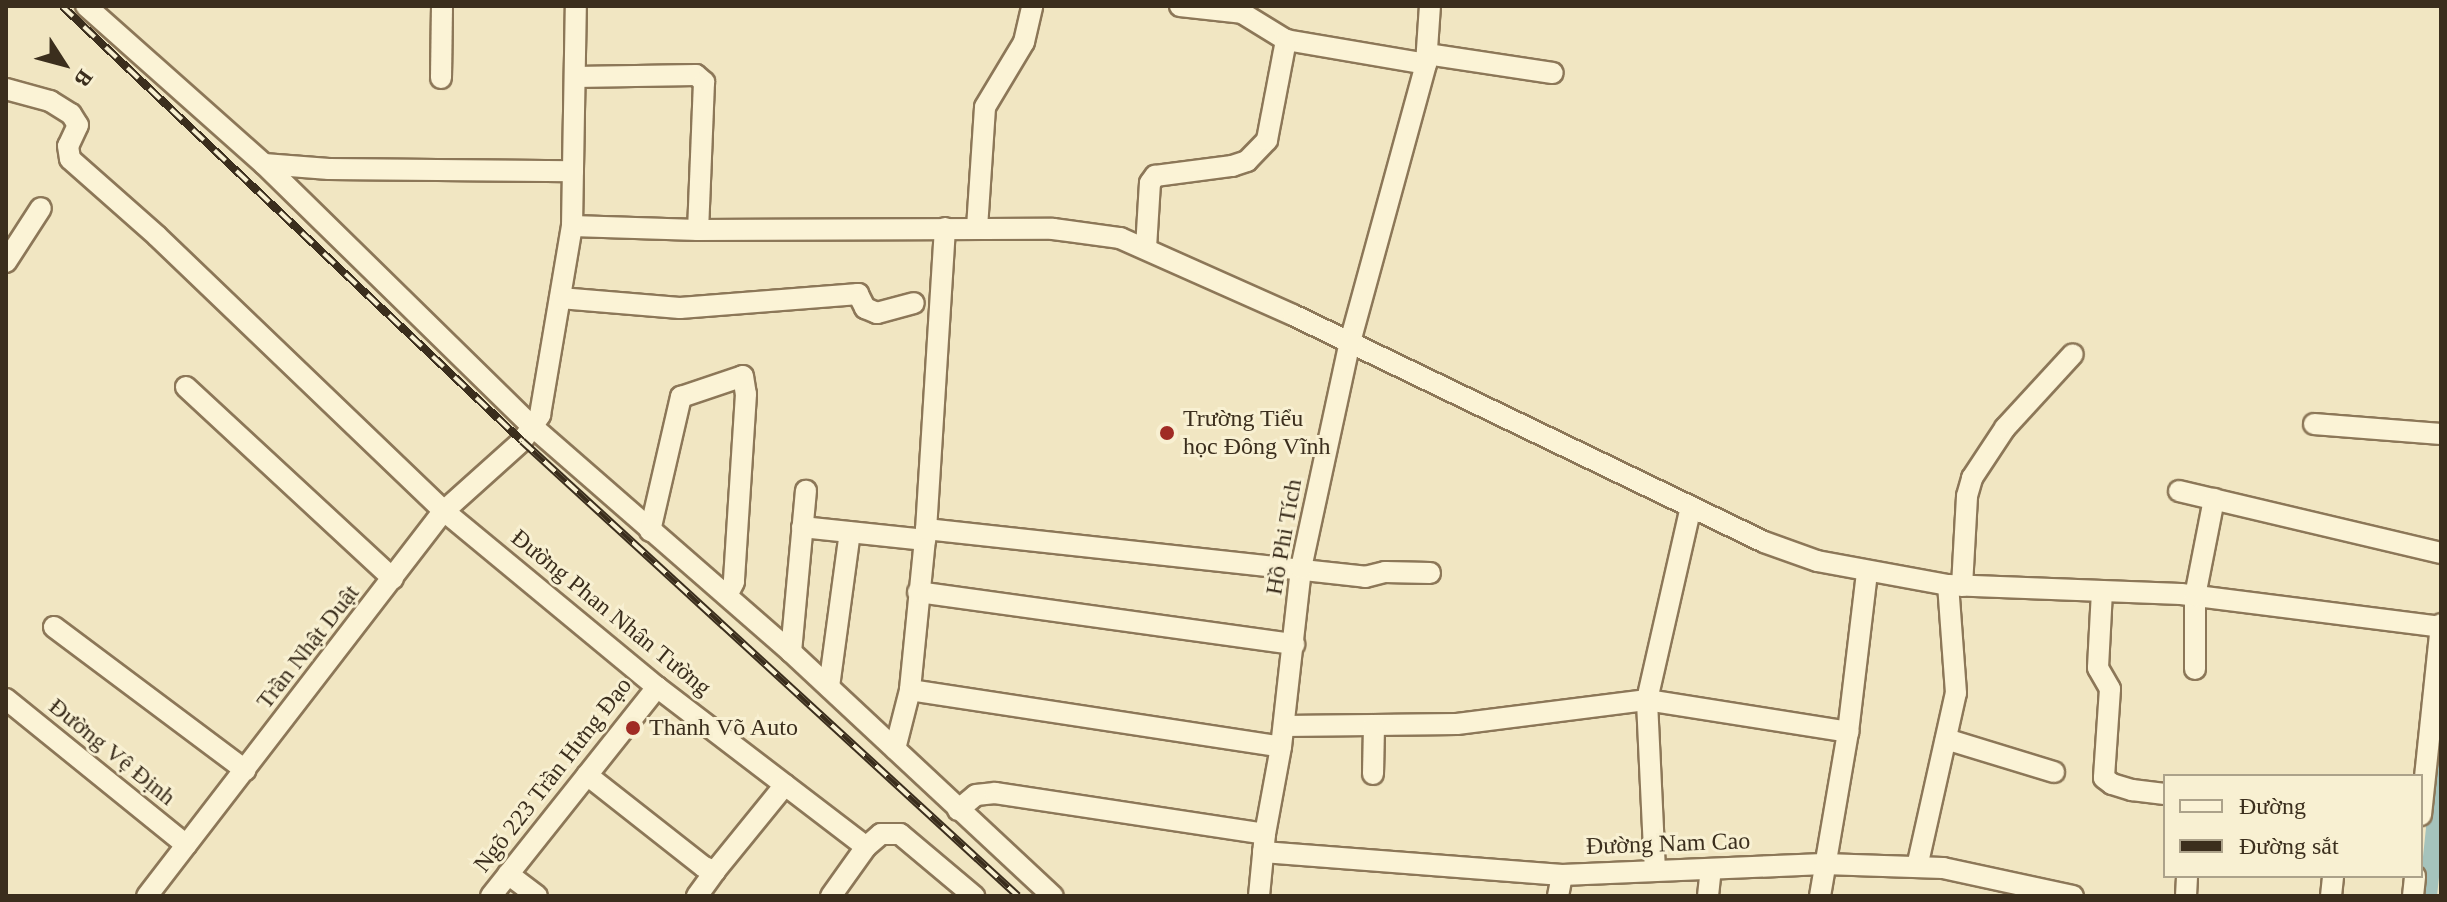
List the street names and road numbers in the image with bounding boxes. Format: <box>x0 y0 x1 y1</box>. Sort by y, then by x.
street label: Hồ Phi Tích <box>1260 477 1308 597</box>
street label: Đường Phan Nhân Tường <box>505 523 717 703</box>
street label: Trần Nhật Duật <box>251 579 365 715</box>
street label: Ngõ 223 Trần Hưng Đạo <box>468 672 638 878</box>
street label: Đường Vệ Định <box>43 692 181 812</box>
street label: Đường Nam Cao <box>1585 827 1751 861</box>

